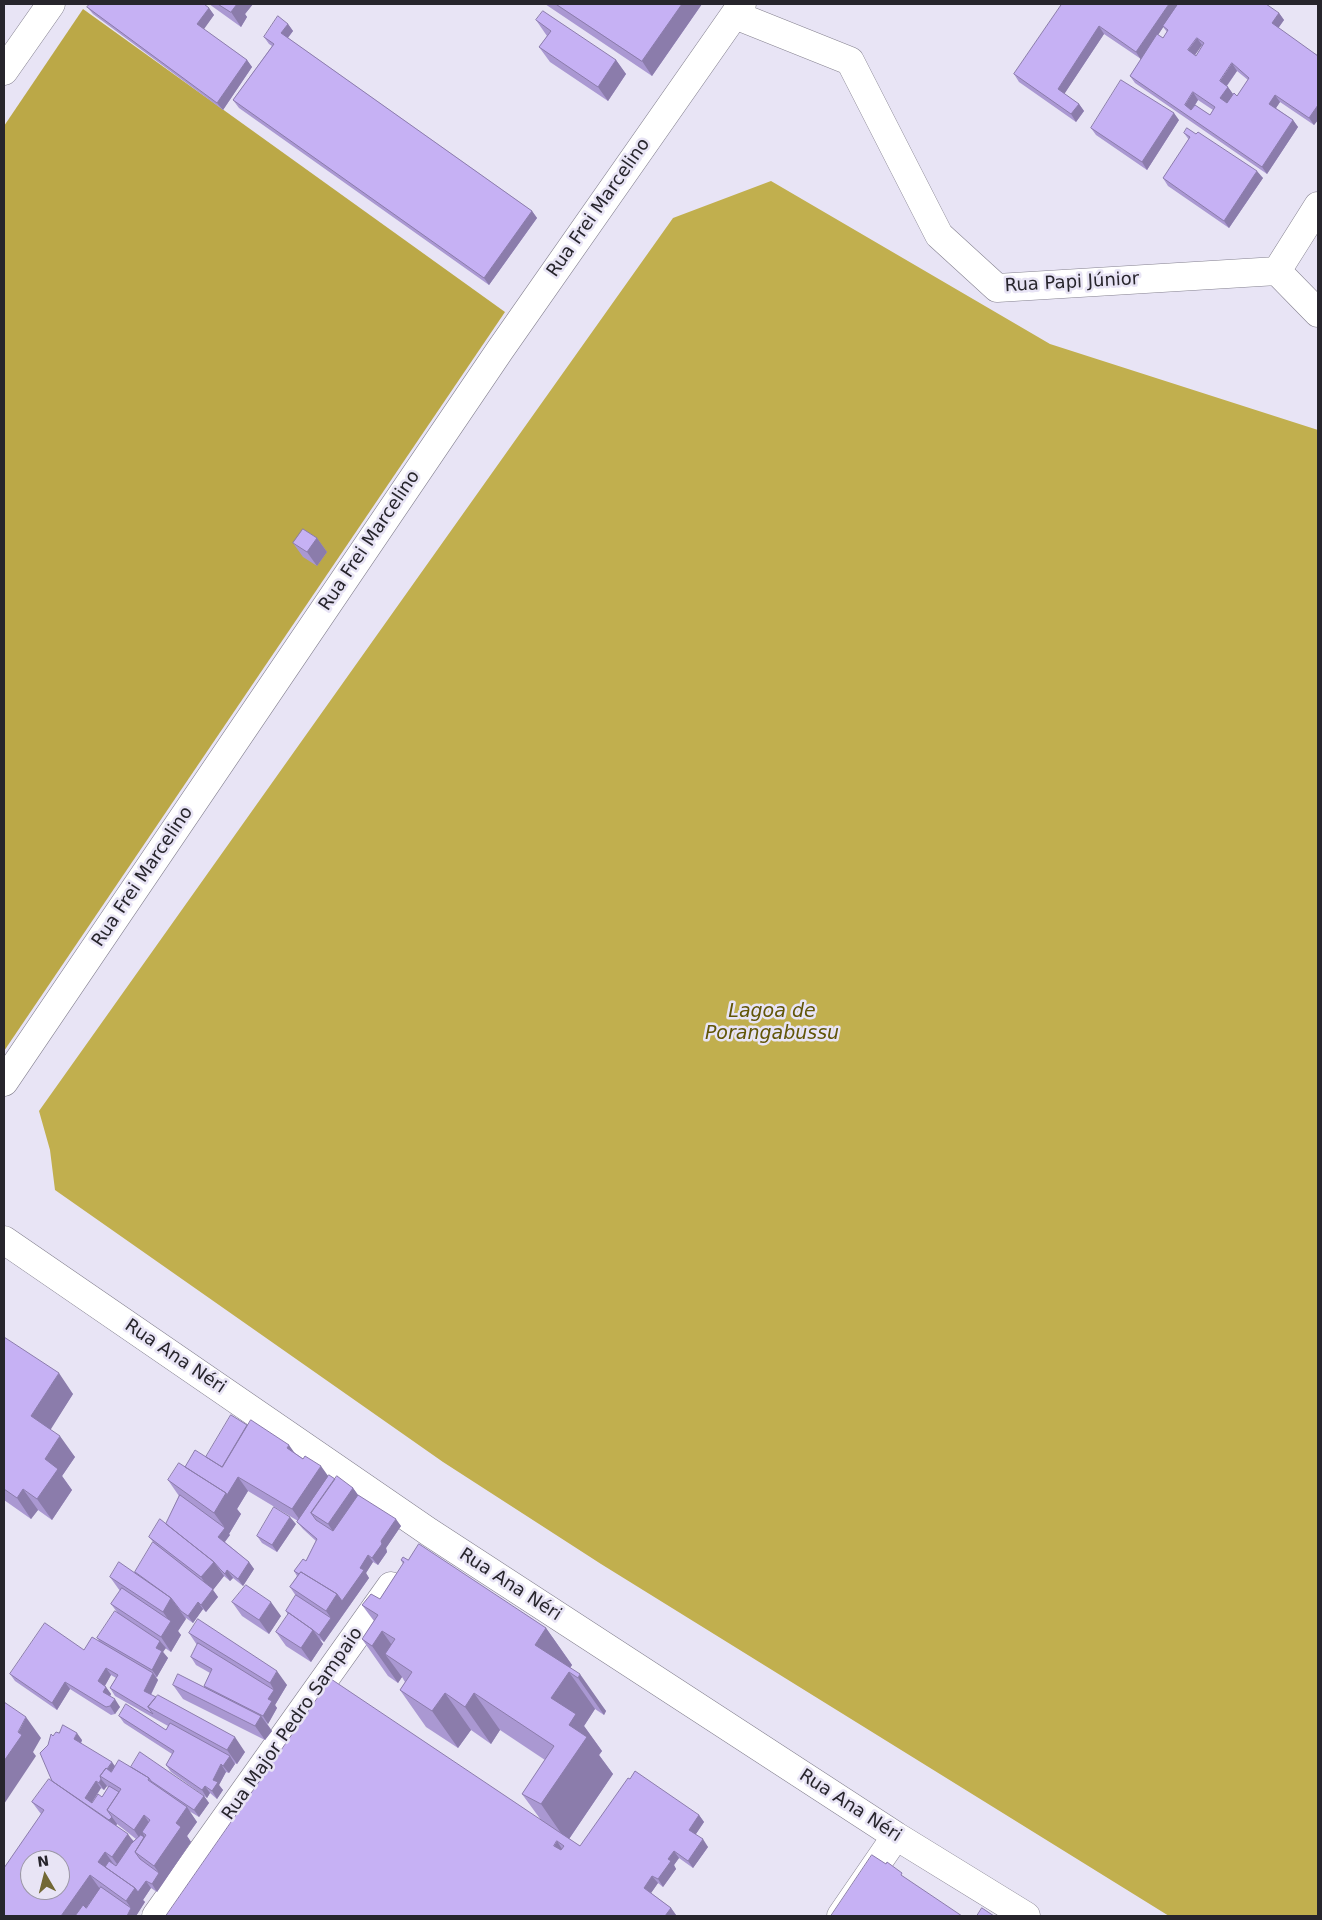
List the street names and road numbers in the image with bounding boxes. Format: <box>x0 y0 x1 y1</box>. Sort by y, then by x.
street label: Rua Frei Marcelino <box>543 134 655 282</box>
street label: Rua Papi Júnior <box>1004 269 1140 297</box>
street label: Rua Frei Marcelino <box>315 467 425 615</box>
street label: Rua Frei Marcelino <box>88 803 198 951</box>
street label: Rua Ana Néri <box>120 1315 230 1399</box>
street label: Rua Ana Néri <box>455 1544 565 1626</box>
street label: Rua Major Pedro Sampaio <box>218 1623 368 1825</box>
street label: Rua Ana Néri <box>795 1765 905 1847</box>

